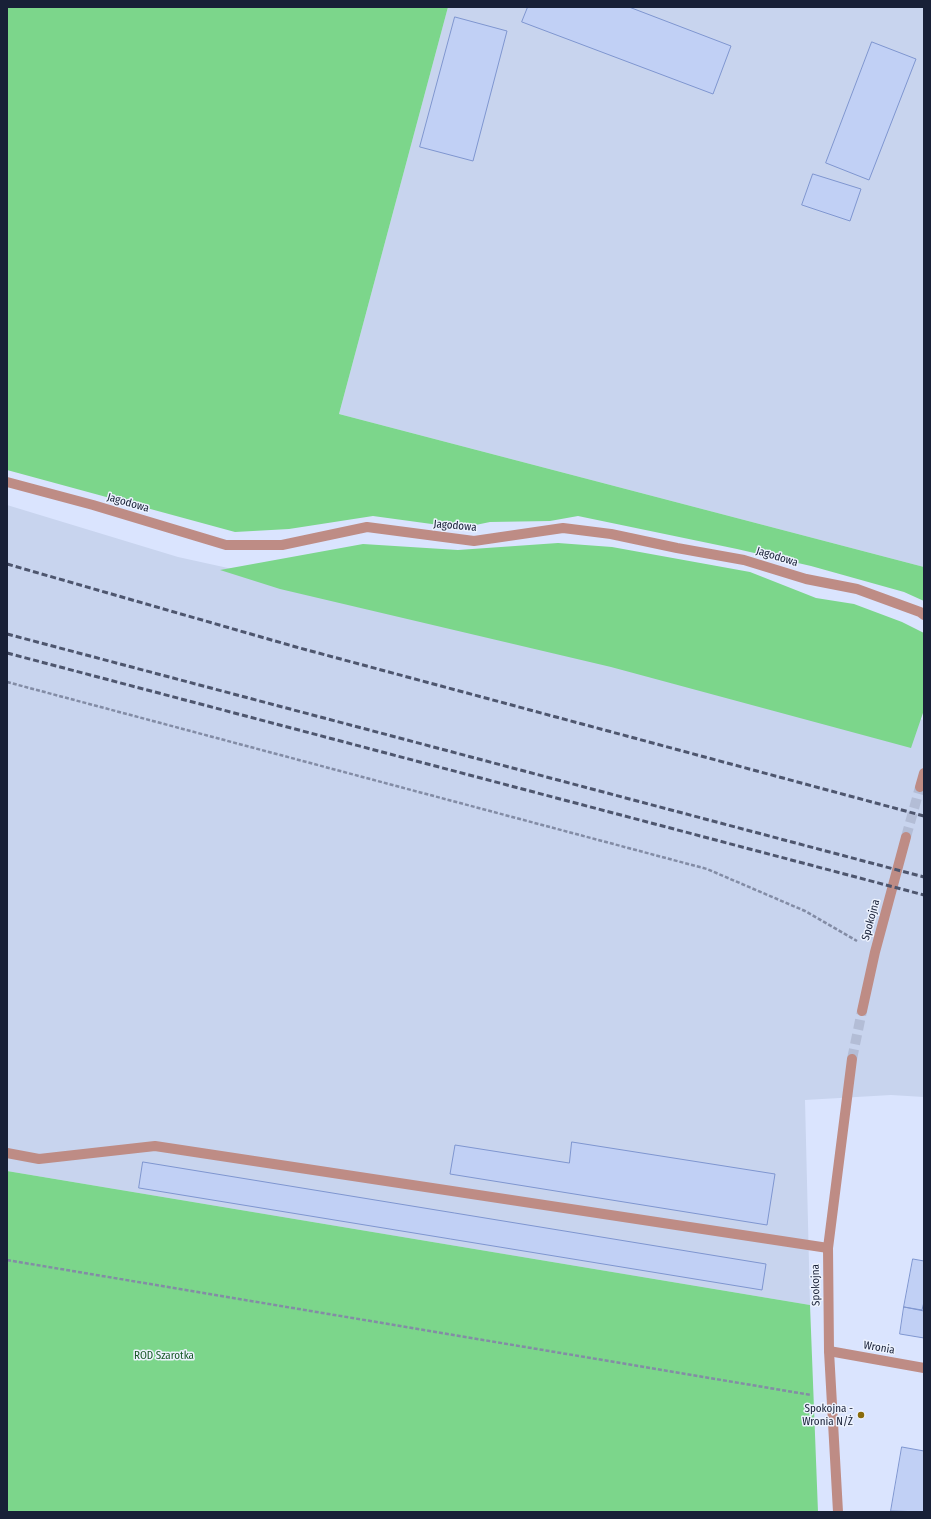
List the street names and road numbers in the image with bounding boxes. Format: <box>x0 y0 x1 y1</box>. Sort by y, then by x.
street label: Jagodowa <box>105 491 151 515</box>
street label: Jagodowa <box>433 518 477 534</box>
street label: Jagodowa <box>754 544 800 570</box>
street label: Spokojna <box>859 898 883 942</box>
street label: Spokojna <box>809 1264 823 1306</box>
street label: Wronia <box>862 1339 896 1357</box>

